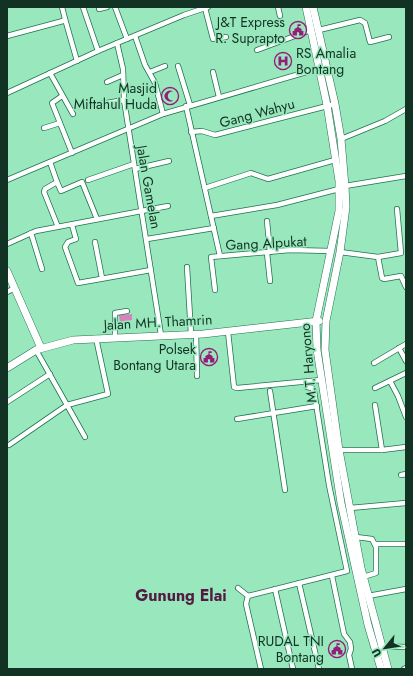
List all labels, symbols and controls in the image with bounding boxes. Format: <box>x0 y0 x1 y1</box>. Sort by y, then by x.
place label: J&T Express R. Suprapto <box>215 12 285 48</box>
public building icon: J&T Express R. Suprapto <box>288 20 308 40</box>
place label: RS Amalia Bontang <box>296 43 356 79</box>
hospital icon: RS Amalia Bontang <box>273 51 293 71</box>
place label: Masjid Miftahul Huda <box>74 78 157 114</box>
mosque icon: Masjid Miftahul Huda <box>160 86 180 106</box>
street label: Gang Wahyu <box>217 93 297 133</box>
street label: Jalan Gamelan <box>131 142 166 230</box>
street label: Gang Alpukat <box>225 231 308 255</box>
street label: Jalan MH. Thamrin <box>101 309 213 335</box>
street label: M.T. Haryono <box>295 322 321 404</box>
place label: Polsek Bontang Utara <box>113 339 197 375</box>
public building icon: Polsek Bontang Utara <box>199 347 219 367</box>
district label: Gunung Elai <box>135 584 227 607</box>
north arrow <box>365 628 405 668</box>
place label: RUDAL TNI Bontang <box>258 631 324 667</box>
public building icon: RUDAL TNI Bontang <box>327 639 347 659</box>
text: U <box>367 646 385 660</box>

